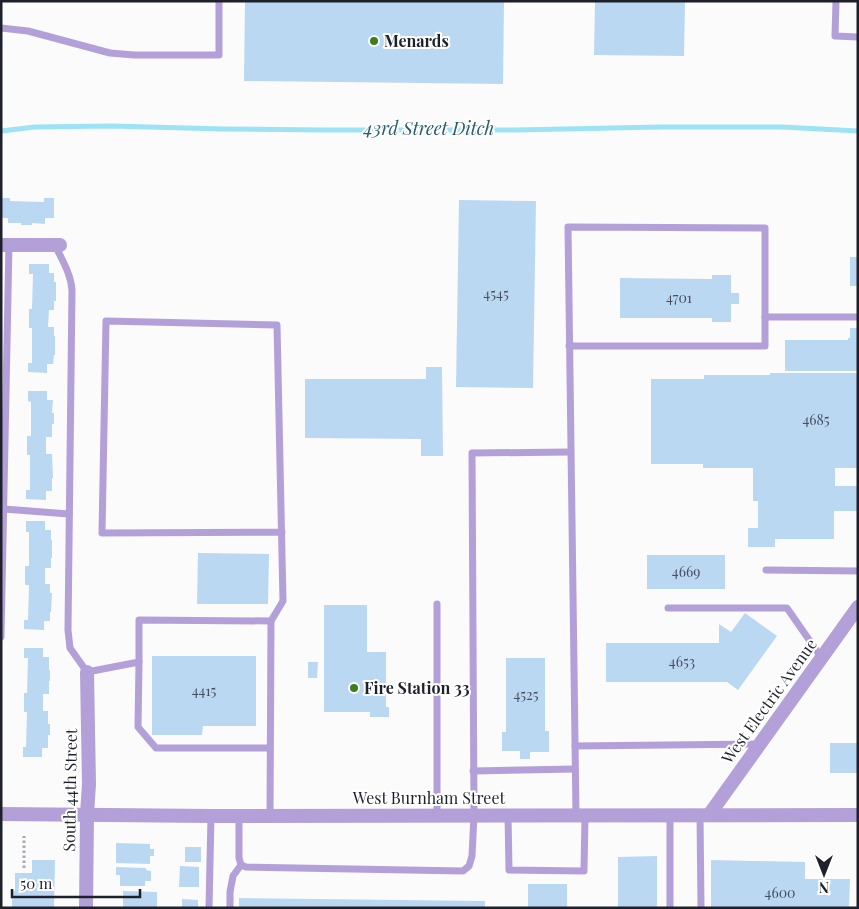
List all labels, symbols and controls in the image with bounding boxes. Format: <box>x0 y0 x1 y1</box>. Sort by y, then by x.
place label: Menards <box>384 30 449 51</box>
marker: Menards <box>368 35 380 47</box>
water label: 43rd Street Ditch <box>363 116 494 140</box>
house number: 4545 <box>483 284 509 303</box>
house number: 4701 <box>666 288 692 307</box>
house number: 4685 <box>802 410 830 429</box>
house number: 4669 <box>672 562 700 581</box>
street label: West Electric Avenue <box>716 634 821 768</box>
house number: 4653 <box>669 652 695 671</box>
place label: Fire Station 33 <box>364 677 470 698</box>
house number: 4415 <box>192 681 217 700</box>
marker: Fire Station 33 <box>348 682 360 694</box>
house number: 4525 <box>513 685 539 704</box>
street label: South 44th Street <box>58 728 81 852</box>
street label: West Burnham Street <box>352 787 506 808</box>
north arrow <box>799 849 849 899</box>
scale bar <box>12 866 140 898</box>
text: 50 m <box>20 873 53 893</box>
text: N <box>819 878 829 897</box>
house number: 4600 <box>765 883 795 902</box>

